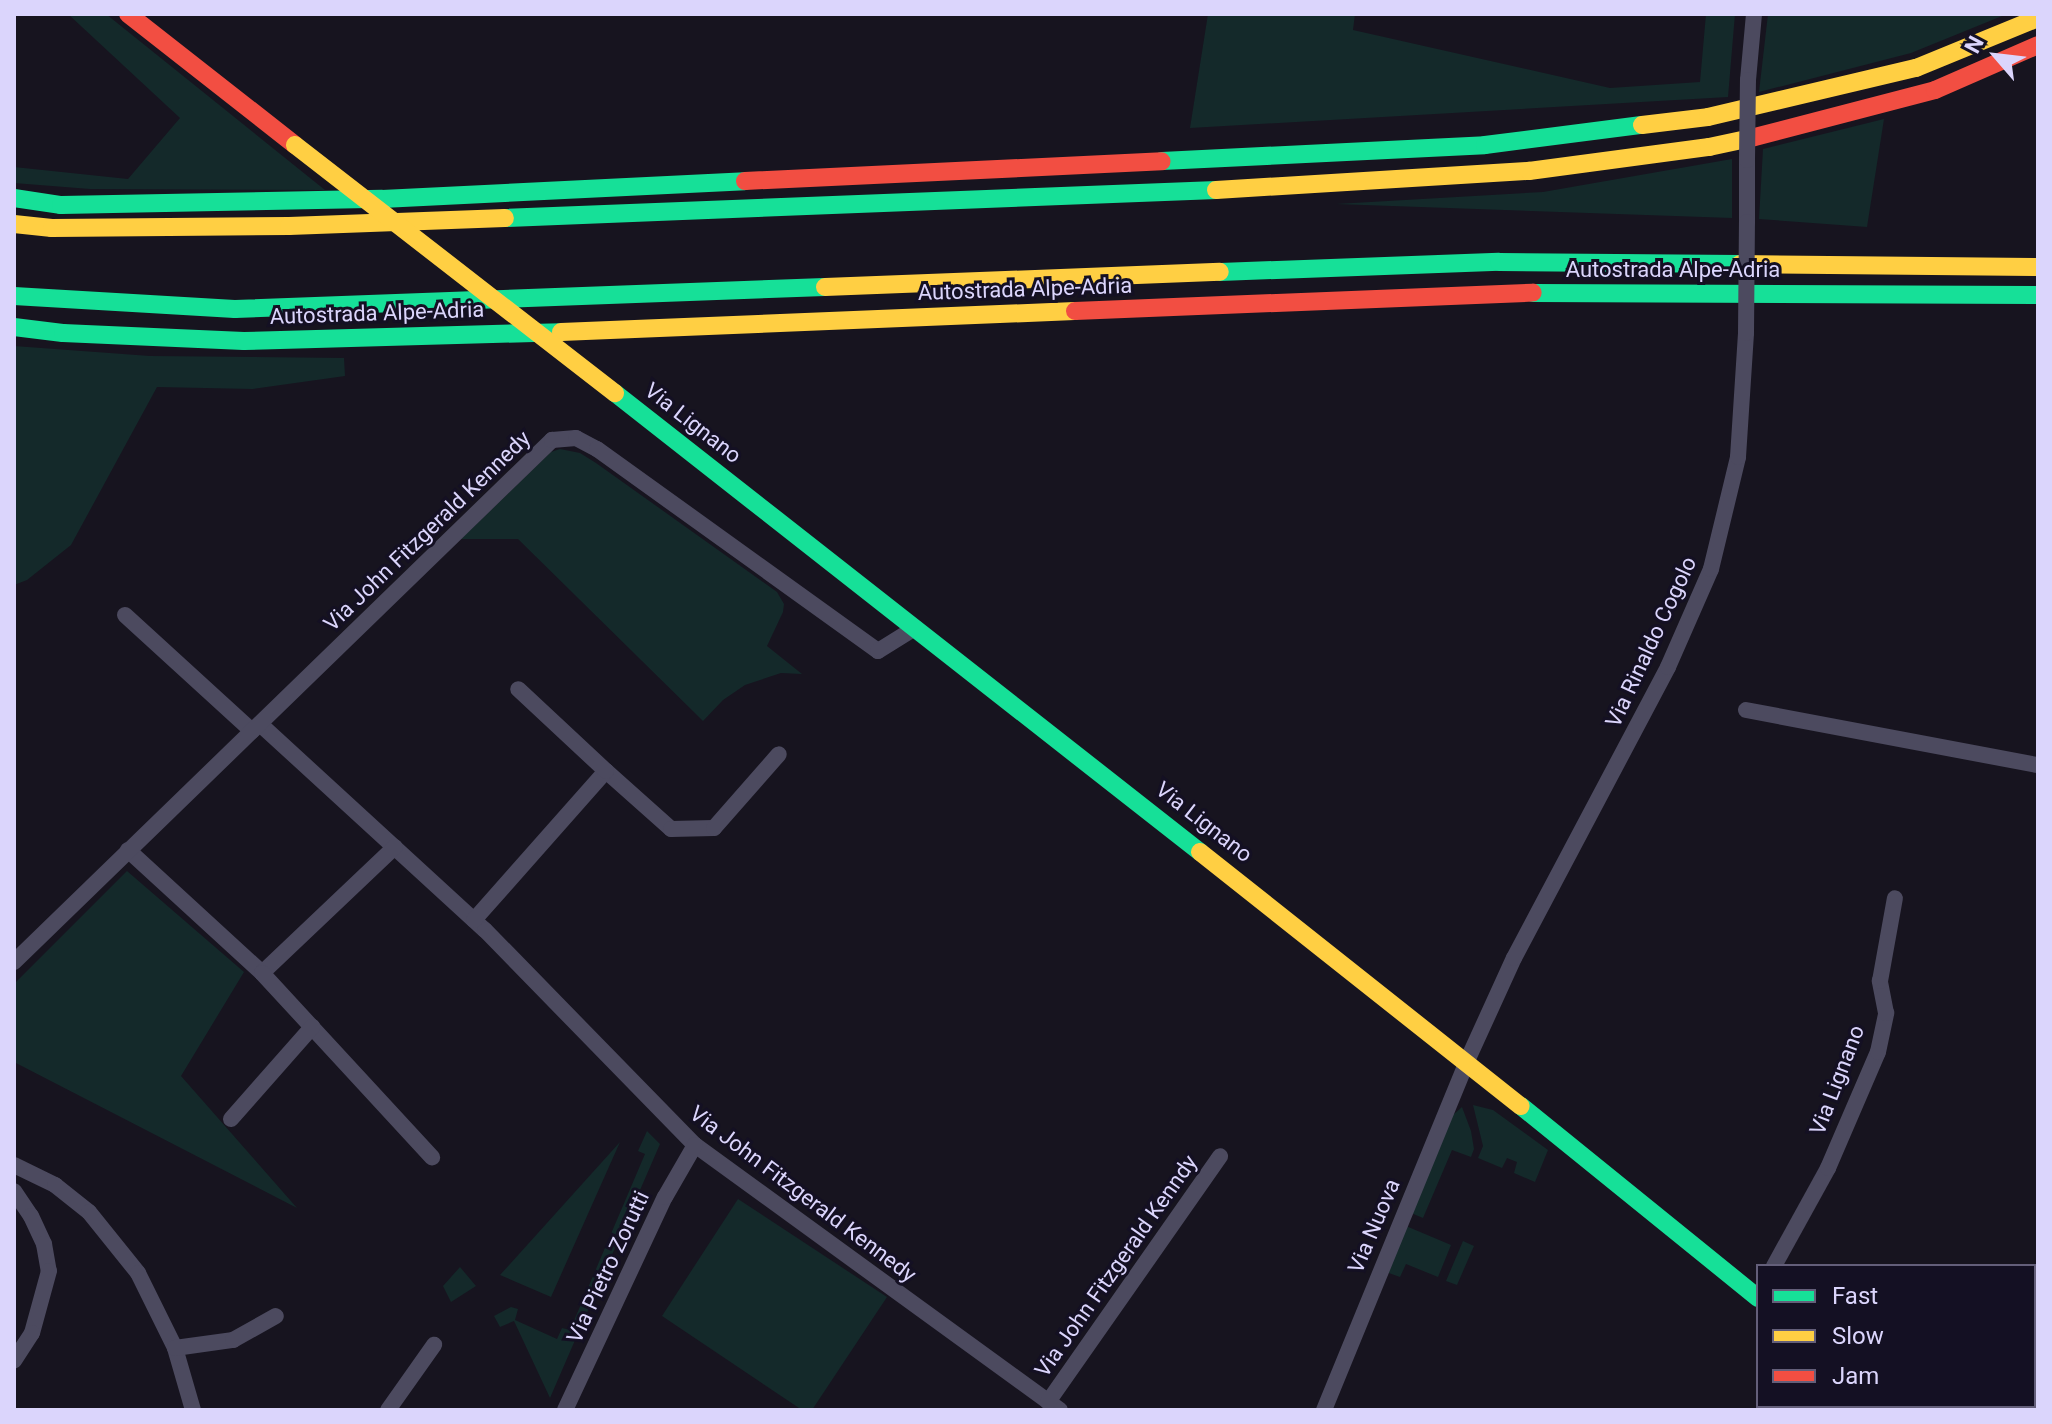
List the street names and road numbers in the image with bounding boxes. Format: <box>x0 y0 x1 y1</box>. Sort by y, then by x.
street label: Autostrada Alpe-Adria <box>1566 257 1780 283</box>
street label: Autostrada Alpe-Adria <box>917 272 1133 306</box>
street label: Autostrada Alpe-Adria <box>269 296 485 330</box>
street label: Via Lignano <box>640 377 746 469</box>
street label: Via John Fitzgerald Kennedy <box>318 425 536 637</box>
street label: Via Rinaldo Cogolo <box>1600 552 1702 732</box>
street label: Via Lignano <box>1151 776 1257 868</box>
street label: Via Lignano <box>1804 1022 1870 1138</box>
street label: Via John Fitzgerald Kennedy <box>685 1100 921 1288</box>
street label: Via John Fitzgerald Kenndy <box>1029 1150 1203 1382</box>
street label: Via Nuova <box>1342 1175 1406 1277</box>
street label: Via Pietro Zorutti <box>561 1187 655 1347</box>

